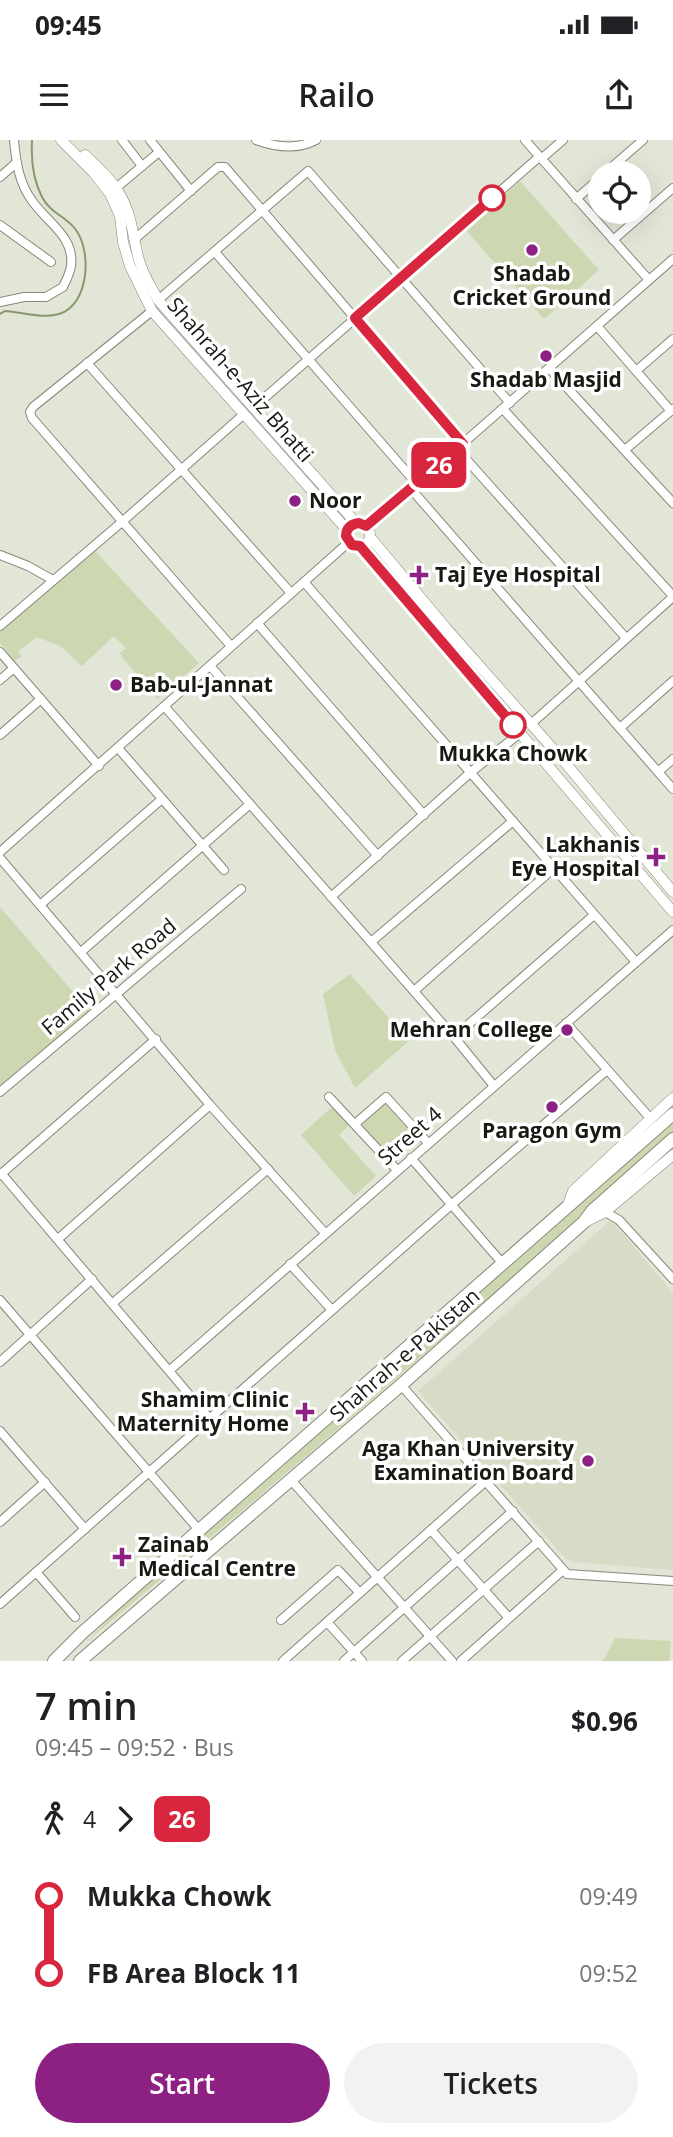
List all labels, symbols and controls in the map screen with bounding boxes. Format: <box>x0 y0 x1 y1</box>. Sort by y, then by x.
text: 09:45 <box>35 7 102 43</box>
text: Railo <box>298 73 375 116</box>
icon: menu <box>35 76 73 114</box>
icon: share <box>600 76 638 114</box>
map controls <box>588 161 651 224</box>
button: locate <box>588 161 651 224</box>
unlabelled marker <box>479 185 505 211</box>
marker: Shadab Cricket Ground <box>524 242 540 258</box>
place label: Shadab Cricket Ground <box>453 259 611 311</box>
street label: Shahrah-e-Aziz Bhatti <box>161 291 320 468</box>
marker: Shadab Masjid <box>538 348 554 364</box>
place label: Shadab Masjid <box>470 365 622 393</box>
line badge: 26 <box>408 442 471 488</box>
text: 26 <box>425 448 453 481</box>
place label: Noor <box>309 486 362 514</box>
marker: Noor <box>287 493 303 509</box>
place label: Taj Eye Hospital <box>435 560 601 588</box>
marker: Taj Eye Hospital <box>409 565 429 585</box>
place label: Bab-ul-Jannat <box>130 670 273 698</box>
marker: Bab-ul-Jannat <box>108 677 124 693</box>
marker: Mukka Chowk <box>500 712 526 738</box>
place label: Mukka Chowk <box>439 739 588 767</box>
place label: Lakhanis Eye Hospital <box>511 830 640 882</box>
marker: Lakhanis Eye Hospital <box>646 847 666 867</box>
street label: Family Park Road <box>35 912 182 1041</box>
place label: Mehran College <box>390 1015 553 1043</box>
marker: Mehran College <box>559 1022 575 1038</box>
marker: Paragon Gym <box>544 1099 560 1115</box>
street label: Street 4 <box>371 1100 447 1171</box>
place label: Paragon Gym <box>482 1116 622 1144</box>
street label: Shahrah-e-Pakistan <box>323 1281 485 1427</box>
place label: Shamim Clinic Maternity Home <box>117 1385 289 1437</box>
marker: Shamim Clinic Maternity Home <box>295 1402 315 1422</box>
place label: Aga Khan University Examination Board <box>362 1434 574 1486</box>
marker: Aga Khan University Examination Board <box>580 1453 596 1469</box>
place label: Zainab Medical Centre <box>138 1530 296 1582</box>
marker: Zainab Medical Centre <box>112 1547 132 1567</box>
text: 7 min <box>35 1679 138 1731</box>
text: $0.96 <box>571 1703 638 1739</box>
text: 09:45 – 09:52 · Bus <box>35 1731 234 1763</box>
icon: walk <box>35 1800 73 1838</box>
icon: forward <box>106 1800 144 1838</box>
text: 26 <box>168 1802 196 1835</box>
text: 4 <box>83 1803 96 1835</box>
text: Mukka Chowk <box>87 1878 271 1914</box>
text: 09:49 <box>579 1880 638 1912</box>
text: FB Area Block 11 <box>87 1955 301 1991</box>
text: 09:52 <box>579 1957 638 1989</box>
button: Start <box>35 2043 330 2123</box>
button: Tickets <box>344 2043 638 2123</box>

